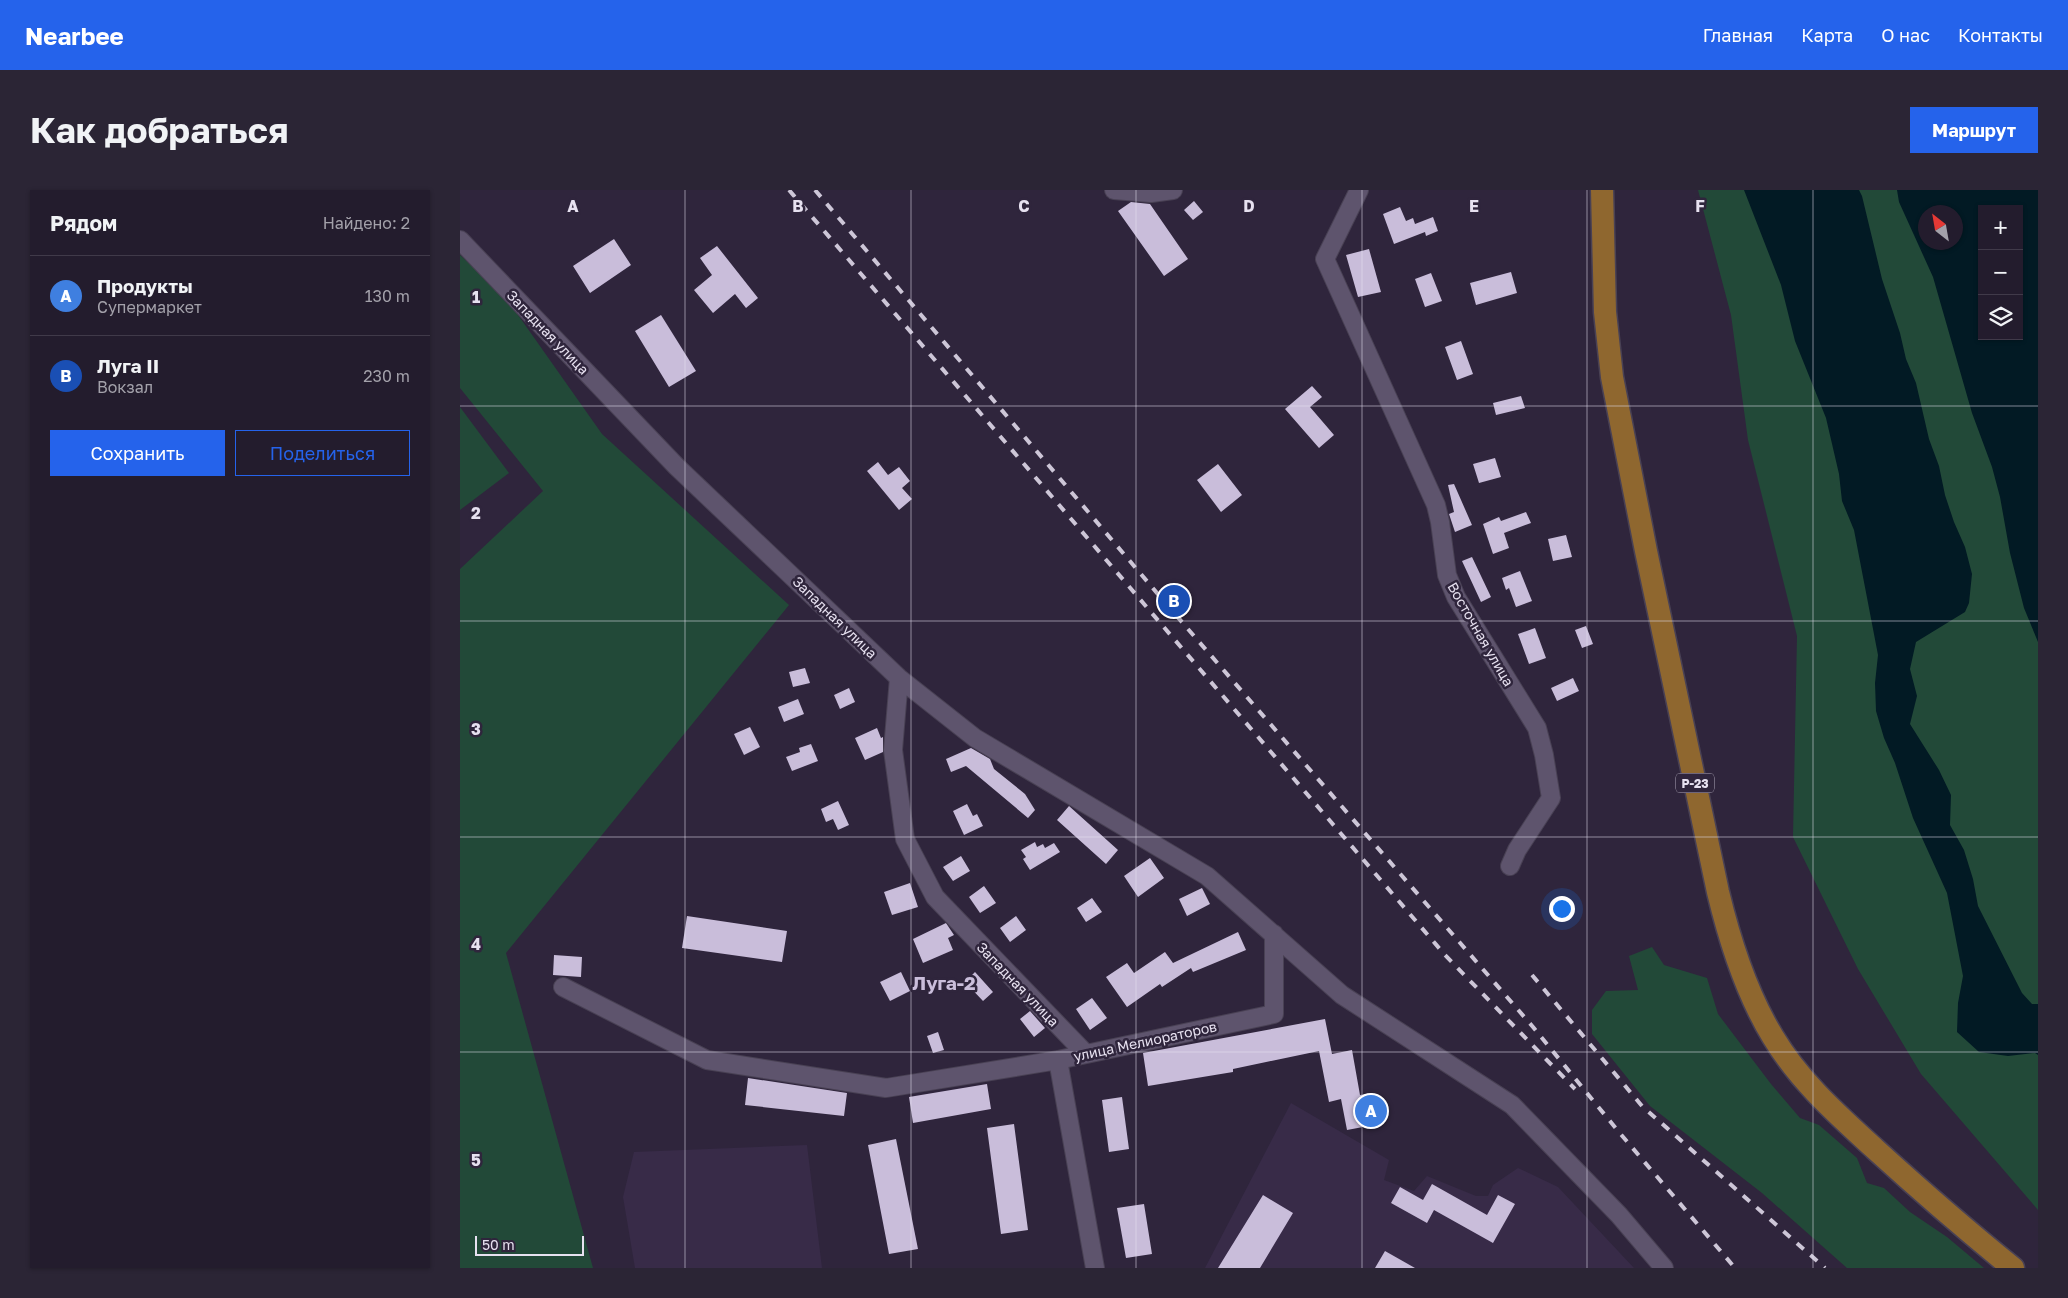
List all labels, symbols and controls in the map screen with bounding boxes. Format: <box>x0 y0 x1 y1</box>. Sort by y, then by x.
text: Nearbee <box>25 21 124 50</box>
text: Главная <box>1703 24 1773 46</box>
text: Карта <box>1801 24 1853 46</box>
text: О нас <box>1881 24 1930 46</box>
text: Контакты <box>1958 24 2043 46</box>
button: Маршрут <box>1910 107 2038 153</box>
text: Как добраться <box>30 109 288 151</box>
text: A <box>567 196 579 216</box>
text: B <box>792 196 804 216</box>
text: C <box>1018 196 1030 216</box>
text: D <box>1243 196 1255 216</box>
text: E <box>1469 196 1479 216</box>
text: F <box>1695 196 1705 216</box>
north arrow <box>1918 205 1963 250</box>
map controls <box>1978 205 2023 340</box>
button: + <box>1978 205 2023 250</box>
text: Рядом <box>50 210 117 236</box>
text: Найдено: 2 <box>323 213 410 233</box>
button: − <box>1978 250 2023 295</box>
text: Продукты <box>97 274 193 297</box>
text: A <box>60 286 72 306</box>
text: 130 m <box>365 286 410 306</box>
street label: Западная улица <box>503 286 593 378</box>
text: 1 <box>472 287 480 307</box>
button: layers <box>1978 295 2023 340</box>
text: Супермаркет <box>97 297 202 317</box>
text: Луга II <box>97 354 159 377</box>
text: B <box>60 366 72 386</box>
text: 230 m <box>363 366 410 386</box>
text: Вокзал <box>97 377 153 397</box>
button: Сохранить <box>50 430 225 476</box>
button: Поделиться <box>235 430 410 476</box>
text: 2 <box>471 503 481 523</box>
street label: Западная улица <box>789 572 881 662</box>
street label: Восточная улица <box>1444 579 1518 689</box>
pin: B <box>1158 582 1190 620</box>
text: 3 <box>471 719 481 739</box>
road number: Р-23 <box>1676 774 1714 792</box>
your location <box>1549 896 1575 922</box>
text: 4 <box>471 934 481 954</box>
street label: Западная улица <box>973 938 1063 1030</box>
district label: Луга-2 <box>912 971 976 994</box>
street label: улица Мелиораторов <box>1072 1017 1218 1065</box>
pin: A <box>1355 1092 1387 1130</box>
text: 5 <box>471 1150 481 1170</box>
scale bar <box>475 1233 584 1256</box>
text: 50 m <box>482 1236 515 1253</box>

